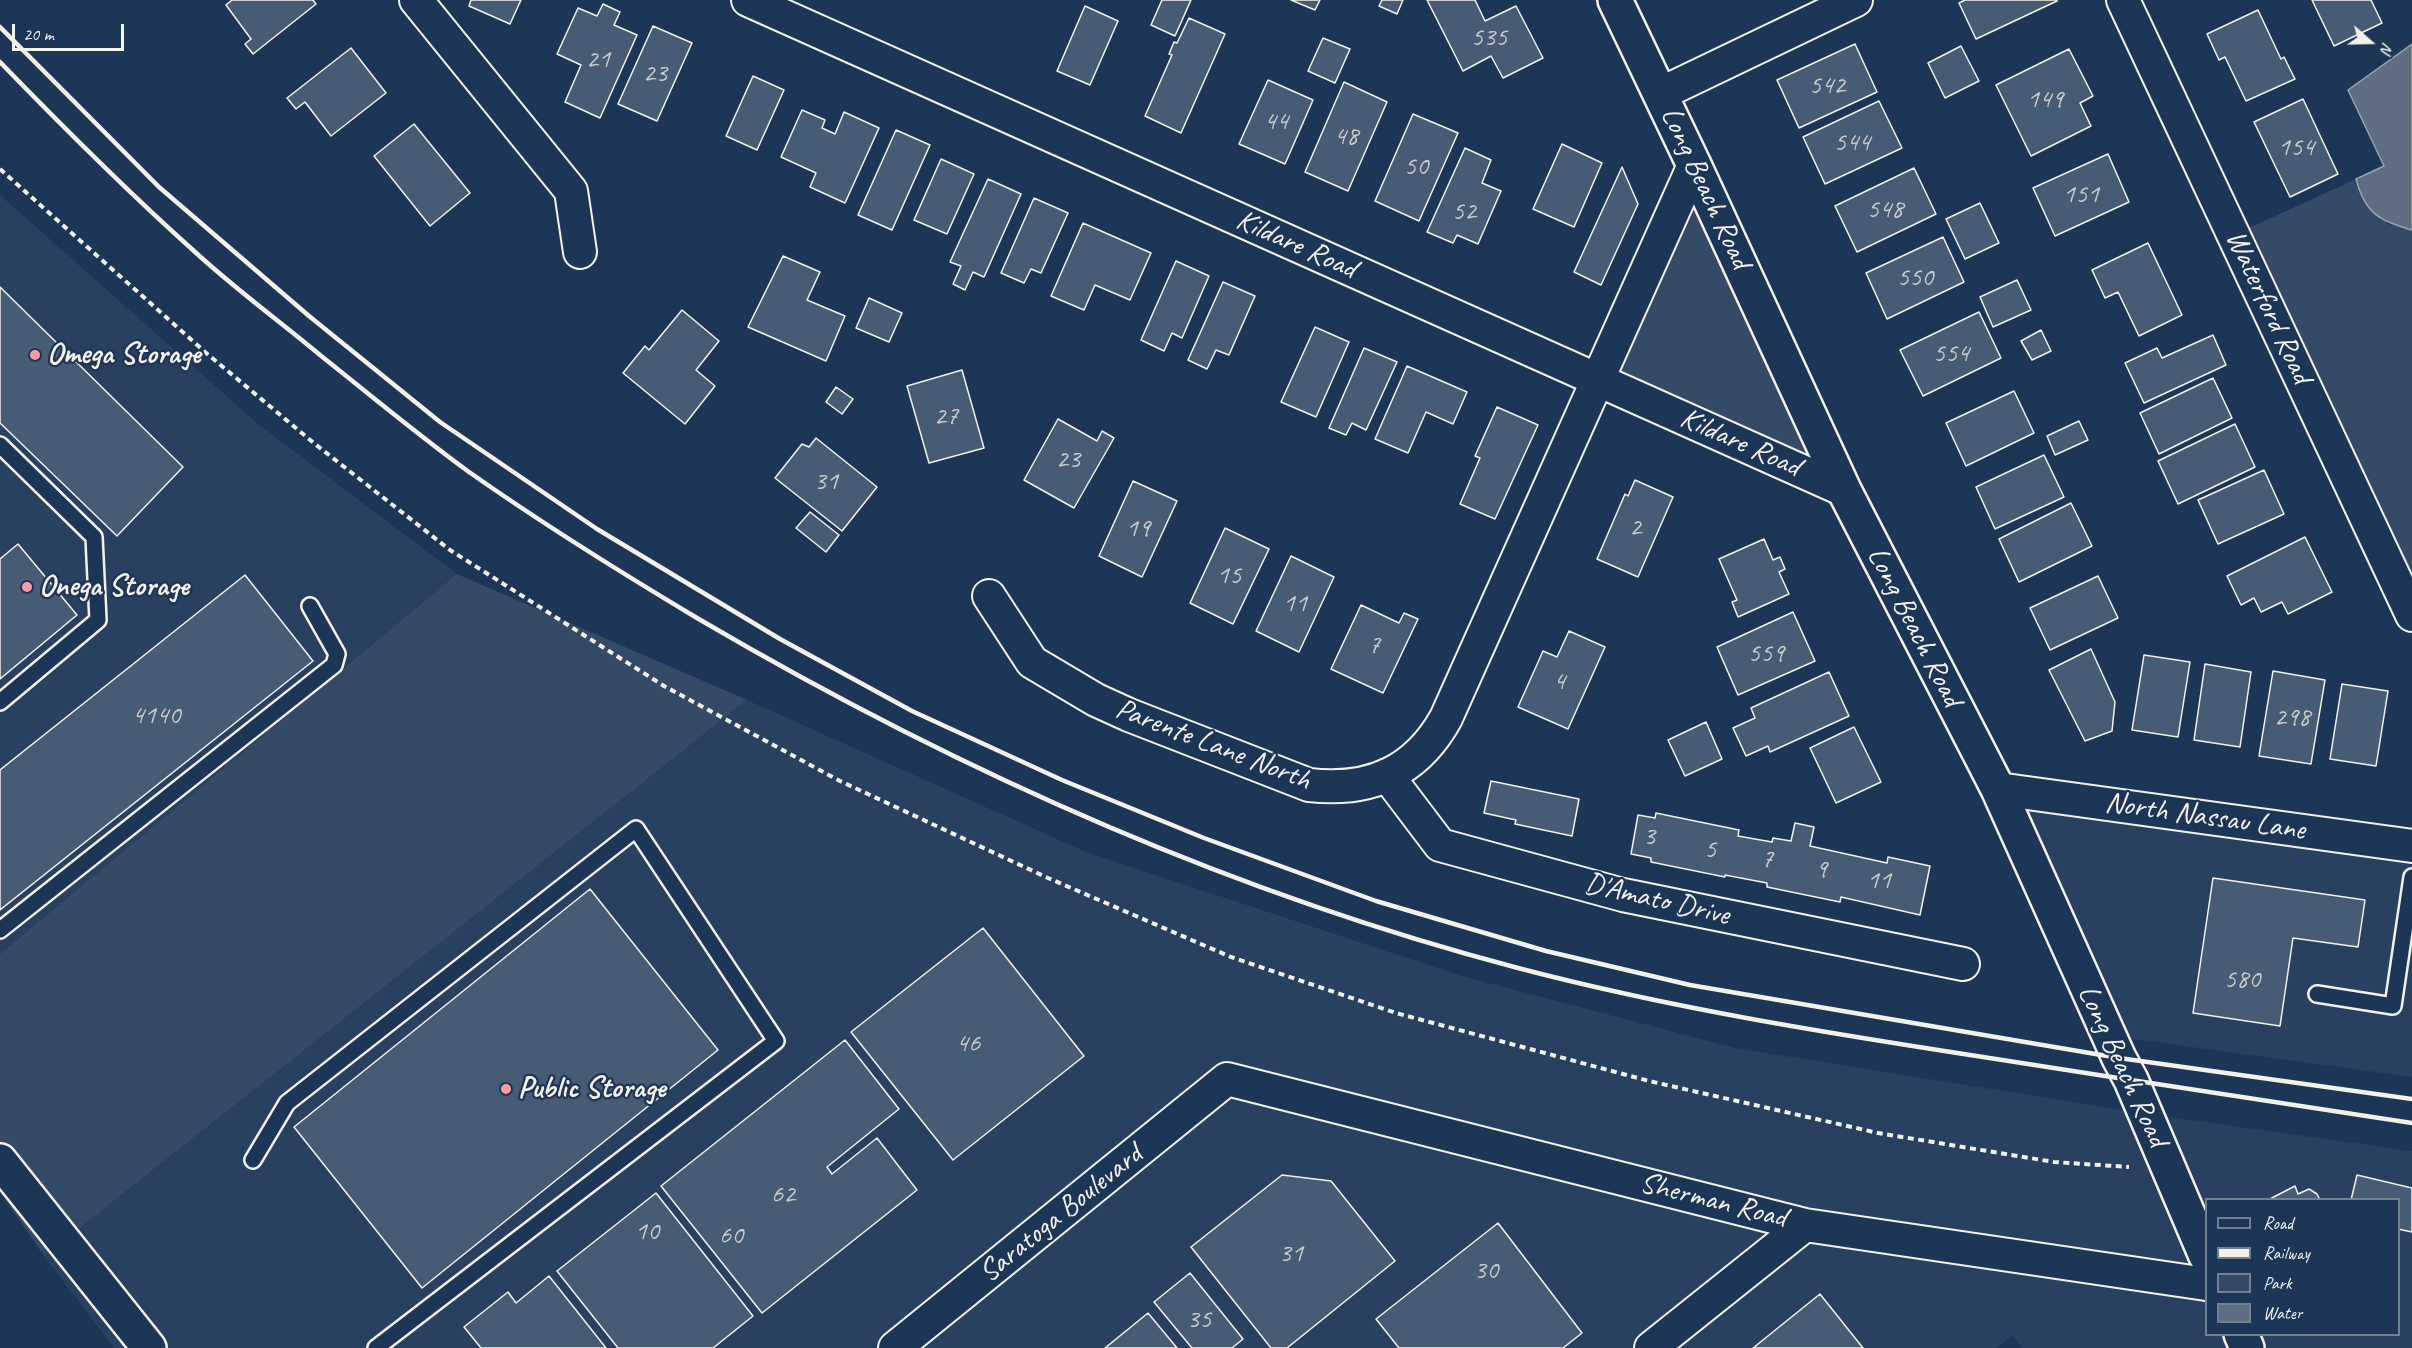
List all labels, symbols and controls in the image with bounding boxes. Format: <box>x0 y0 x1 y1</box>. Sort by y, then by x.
scale bar <box>15 12 128 50</box>
north arrow <box>2340 12 2400 72</box>
house number: 535 <box>1471 22 1507 54</box>
text: 20 m <box>23 23 54 45</box>
text: N <box>2376 40 2398 56</box>
house number: 21 <box>586 44 610 76</box>
house number: 23 <box>643 58 667 90</box>
house number: 542 <box>1809 70 1845 102</box>
house number: 149 <box>2027 84 2063 116</box>
street label: Long Beach Road <box>1652 102 1758 274</box>
house number: 44 <box>1264 106 1288 138</box>
house number: 48 <box>1334 121 1358 153</box>
house number: 544 <box>1834 127 1870 159</box>
house number: 154 <box>2278 132 2314 164</box>
house number: 50 <box>1404 151 1428 183</box>
house number: 151 <box>2063 179 2099 211</box>
house number: 548 <box>1867 194 1903 226</box>
house number: 52 <box>1452 196 1476 228</box>
street label: Kildare Road <box>1230 203 1362 287</box>
street label: Waterford Road <box>2217 225 2319 389</box>
house number: 550 <box>1897 262 1933 294</box>
place label: Omega Storage <box>47 337 201 373</box>
house number: 554 <box>1933 338 1969 370</box>
marker: Omega Storage <box>28 348 42 362</box>
house number: 27 <box>934 401 958 433</box>
street label: Kildare Road <box>1674 401 1806 485</box>
house number: 23 <box>1056 444 1080 476</box>
house number: 31 <box>814 466 838 498</box>
house number: 2 <box>1629 512 1641 544</box>
house number: 19 <box>1126 513 1150 545</box>
street label: Long Beach Road <box>1858 541 1970 713</box>
house number: 15 <box>1217 560 1241 592</box>
place label: Onega Storage <box>39 569 189 605</box>
marker: Onega Storage <box>20 580 34 594</box>
house number: 11 <box>1283 588 1307 620</box>
house number: 7 <box>1368 630 1380 662</box>
house number: 559 <box>1748 638 1784 670</box>
house number: 4 <box>1553 666 1565 698</box>
street label: Parente Lane North <box>1110 691 1316 799</box>
house number: 4140 <box>132 700 180 732</box>
house number: 298 <box>2274 702 2310 734</box>
street label: North Nassau Lane <box>2103 785 2307 849</box>
house number: 3 <box>1643 821 1655 853</box>
house number: 5 <box>1704 834 1716 866</box>
house number: 7 <box>1761 844 1773 876</box>
house number: 9 <box>1815 854 1827 886</box>
house number: 11 <box>1867 865 1891 897</box>
street label: D'Amato Drive <box>1581 866 1733 934</box>
house number: 580 <box>2224 964 2260 996</box>
street label: Long Beach Road <box>2069 980 2175 1152</box>
house number: 46 <box>956 1028 980 1060</box>
place label: Public Storage <box>518 1071 665 1107</box>
marker: Public Storage <box>499 1082 513 1096</box>
street label: Saratoga Boulevard <box>972 1137 1150 1291</box>
street label: Sherman Road <box>1636 1165 1790 1237</box>
house number: 62 <box>771 1179 795 1211</box>
legend <box>2205 1198 2400 1336</box>
text: Road <box>2263 1212 2293 1234</box>
house number: 10 <box>635 1216 659 1248</box>
house number: 60 <box>719 1220 743 1252</box>
house number: 31 <box>1279 1238 1303 1270</box>
text: Railway <box>2263 1242 2310 1264</box>
house number: 30 <box>1474 1255 1498 1287</box>
text: Park <box>2263 1272 2292 1294</box>
text: Water <box>2263 1302 2302 1324</box>
house number: 35 <box>1187 1304 1211 1336</box>

